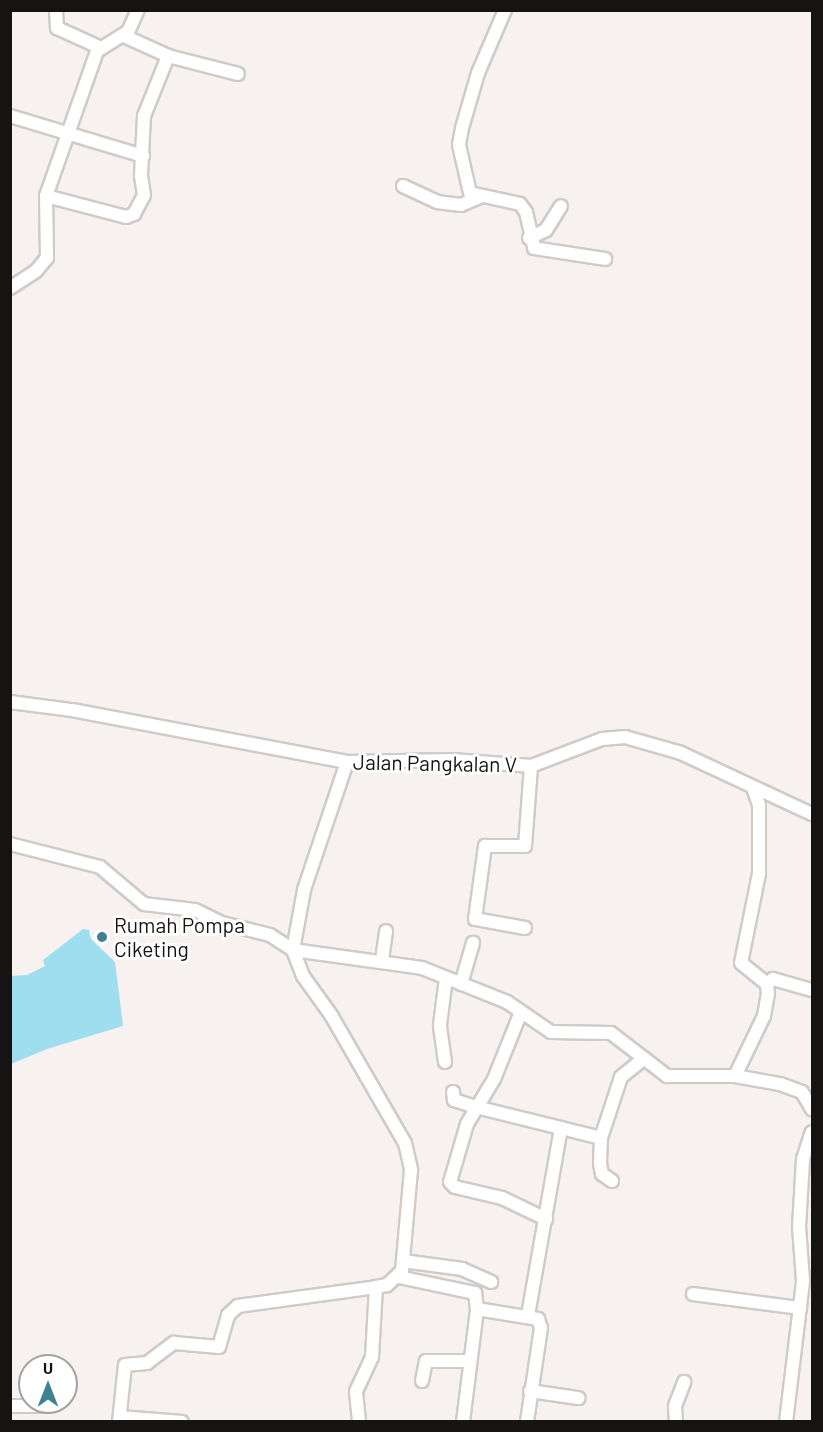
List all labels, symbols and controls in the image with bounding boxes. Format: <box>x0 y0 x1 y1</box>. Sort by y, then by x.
street label: Jalan Pangkalan V <box>353 749 517 777</box>
place label: Rumah Pompa Ciketing <box>114 912 245 962</box>
marker: Rumah Pompa Ciketing <box>95 930 109 944</box>
north arrow <box>18 1354 78 1414</box>
text: U <box>43 1358 53 1377</box>

